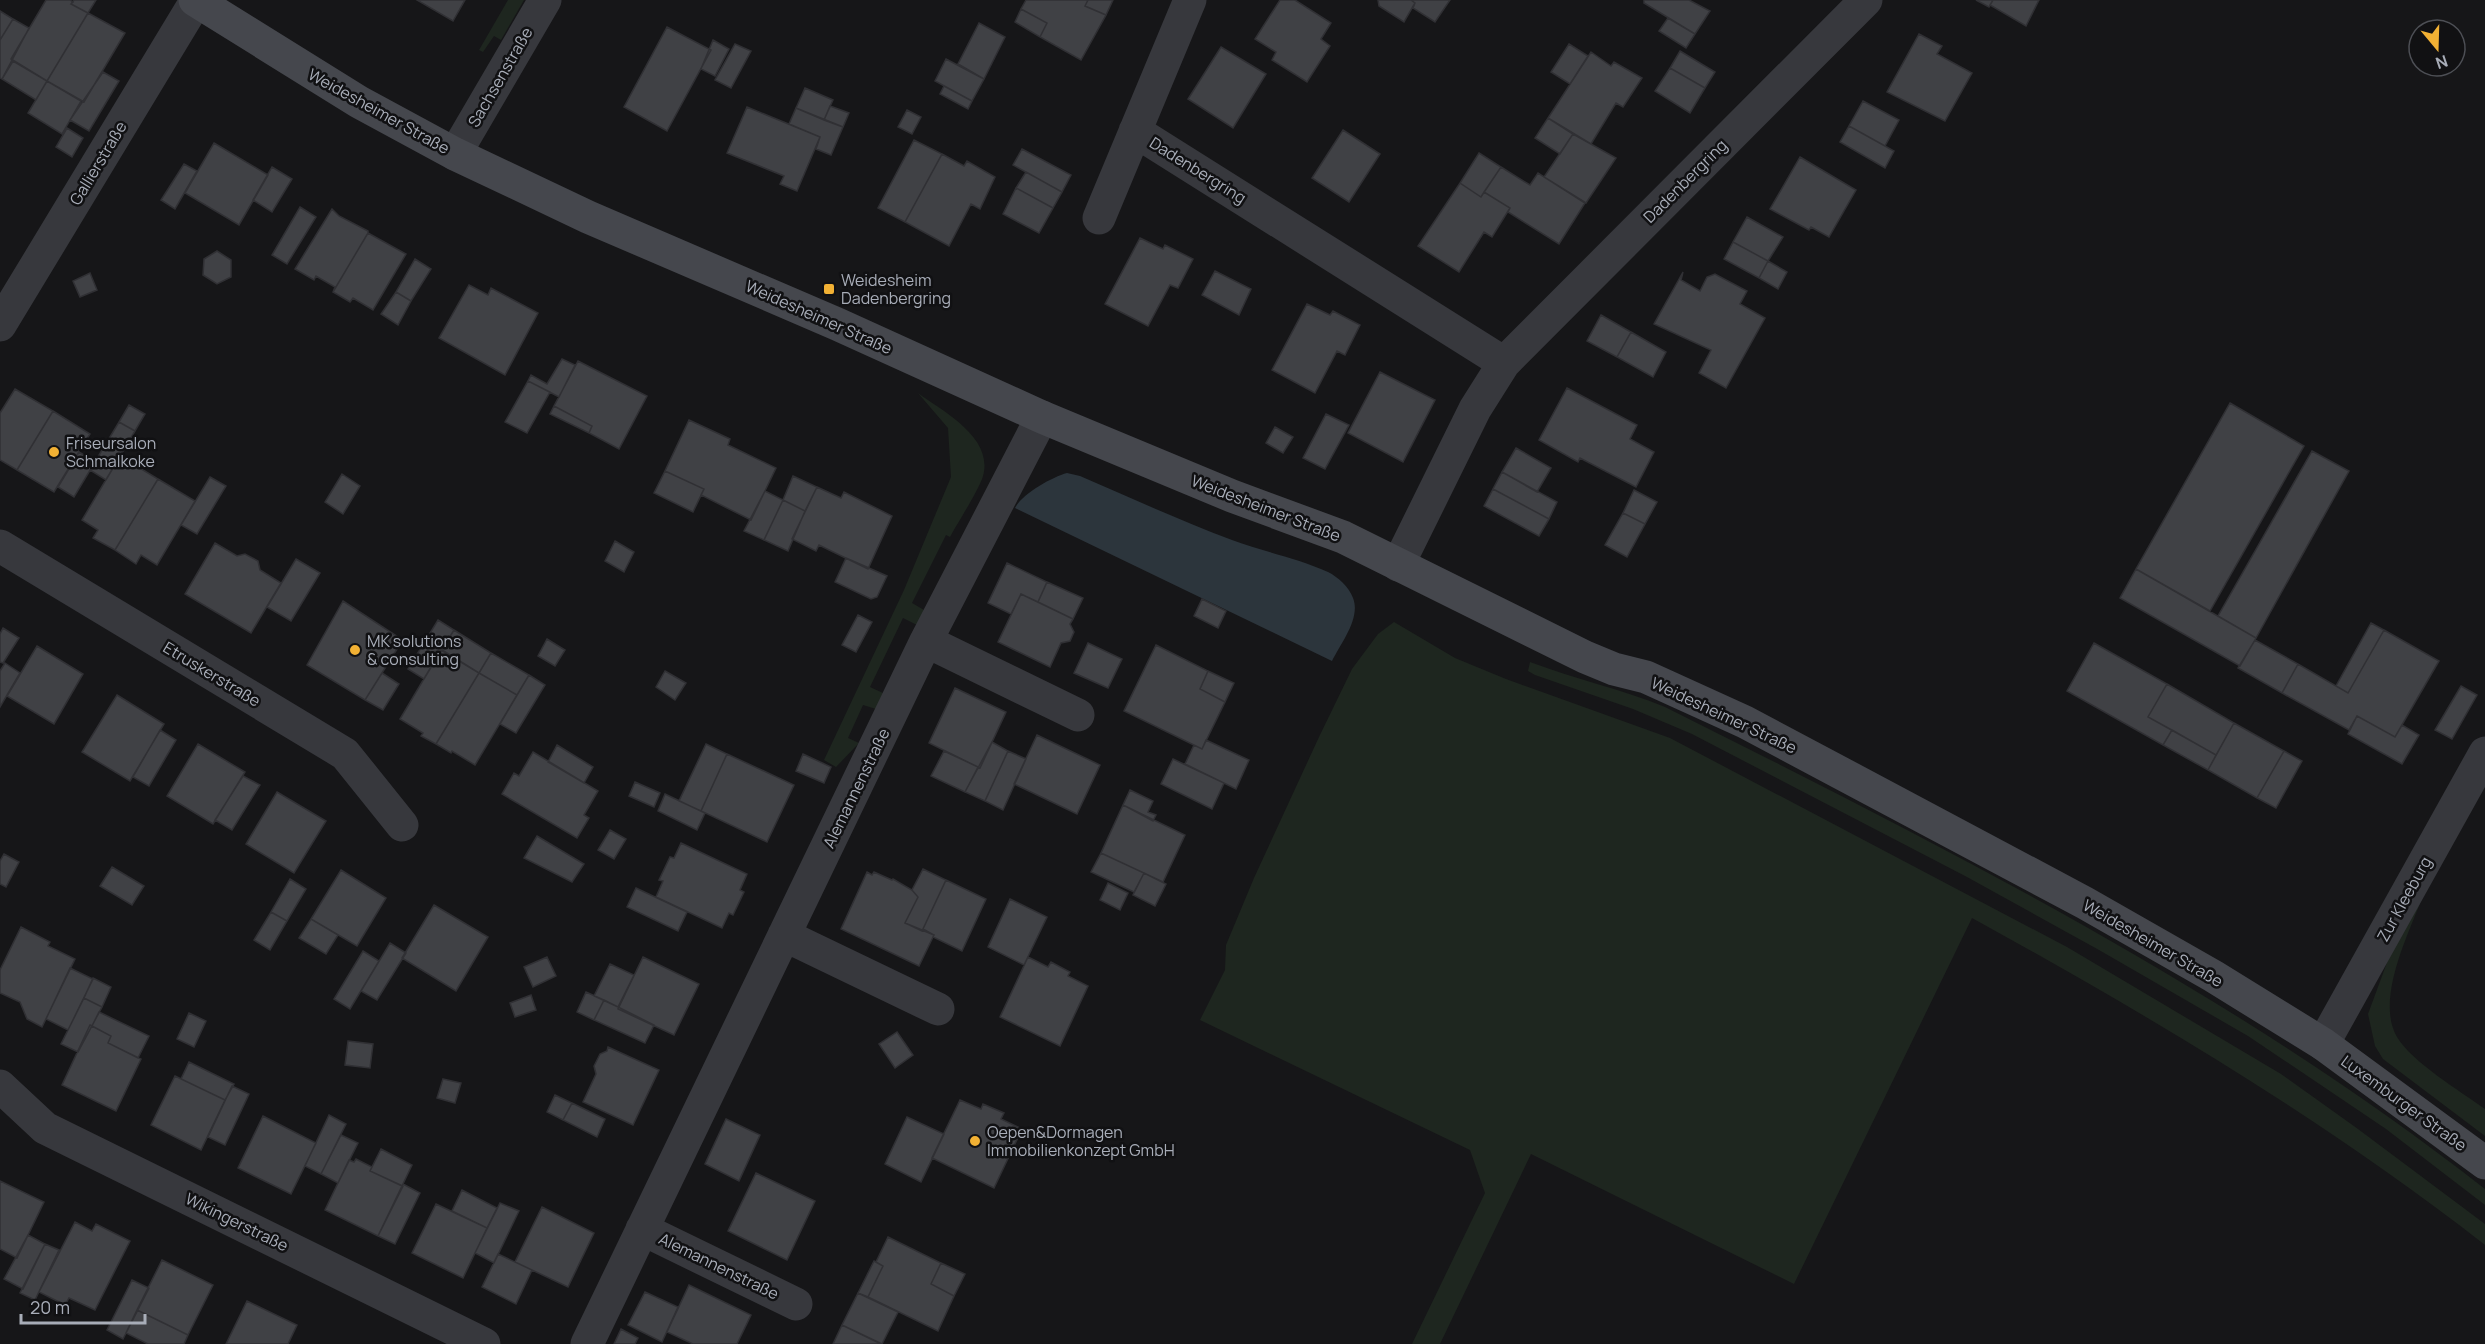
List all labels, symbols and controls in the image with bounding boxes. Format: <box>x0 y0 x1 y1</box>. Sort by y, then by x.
north arrow <box>2407 18 2467 78</box>
street label: Sachsenstraße <box>462 23 538 131</box>
text: N <box>2433 50 2451 74</box>
street label: Weidesheimer Straße <box>304 63 454 159</box>
street label: Gallierstraße <box>64 117 132 209</box>
street label: Dadenbergring <box>1146 132 1250 208</box>
street label: Dadenbergring <box>1638 134 1732 228</box>
place label: Weidesheim Dadenbergring <box>841 269 951 309</box>
street label: Weidesheimer Straße <box>742 275 896 359</box>
marker: Weidesheim Dadenbergring <box>822 282 836 296</box>
place label: Friseursalon Schmalkoke <box>66 432 156 472</box>
marker: Friseursalon Schmalkoke <box>47 445 61 459</box>
street label: Weidesheimer Straße <box>1188 469 1344 547</box>
place label: MK solutions & consulting <box>367 630 461 670</box>
street label: Etruskerstraße <box>159 636 265 712</box>
marker: MK solutions & consulting <box>348 643 362 657</box>
street label: Weidesheimer Straße <box>1648 672 1800 758</box>
street label: Alemannenstraße <box>817 724 895 852</box>
street label: Zur Kleeburg <box>2372 852 2436 946</box>
street label: Weidesheimer Straße <box>2079 894 2227 992</box>
street label: Luxemburger Straße <box>2337 1050 2471 1156</box>
place label: Oepen&Dormagen Immobilienkonzept GmbH <box>987 1121 1175 1161</box>
marker: Oepen&Dormagen Immobilienkonzept GmbH <box>968 1134 982 1148</box>
street label: Wikingerstraße <box>182 1188 292 1256</box>
street label: Alemannenstraße <box>655 1227 783 1305</box>
scale bar <box>21 1287 146 1325</box>
text: 20 m <box>30 1295 70 1319</box>

